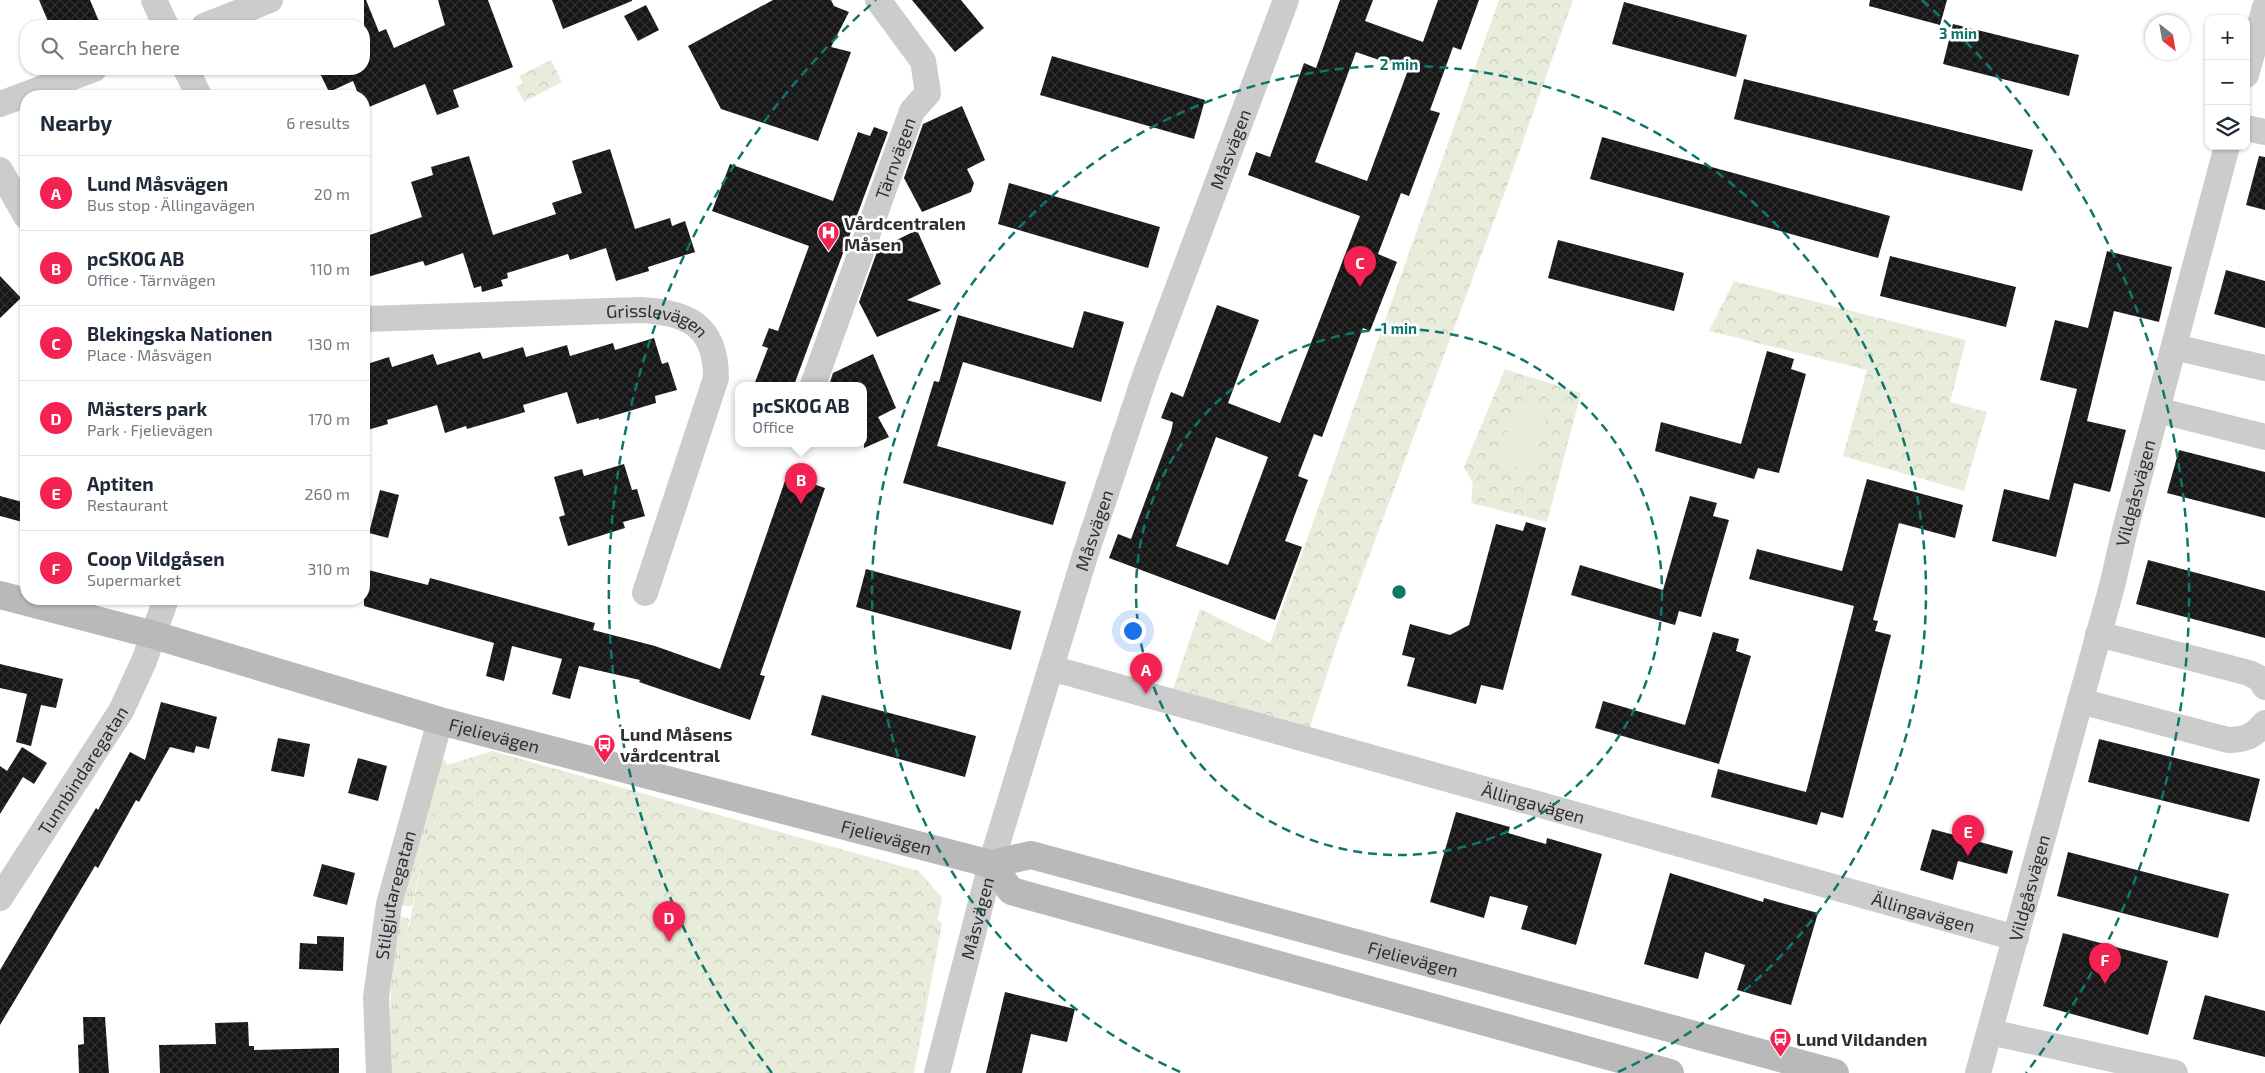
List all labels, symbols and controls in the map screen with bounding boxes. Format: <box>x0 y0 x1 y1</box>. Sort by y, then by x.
north arrow <box>2145 15 2190 60</box>
map controls <box>2205 15 2250 150</box>
button: + <box>2205 15 2250 60</box>
search box <box>20 20 370 75</box>
text: 3 min <box>1939 24 1977 42</box>
icon: search <box>38 34 66 62</box>
text: Search here <box>78 36 180 59</box>
text: 2 min <box>1380 55 1418 73</box>
button: − <box>2205 60 2250 105</box>
button: layers <box>2205 105 2250 150</box>
street label: Måsvägen <box>1205 106 1255 192</box>
text: Nearby <box>40 110 112 135</box>
text: 6 results <box>286 113 350 132</box>
street label: Tärnvägen <box>870 114 920 202</box>
text: Lund Måsvägen <box>87 172 228 195</box>
text: A <box>51 184 61 203</box>
text: 20 m <box>314 184 350 203</box>
text: Bus stop · Ällingavägen <box>87 195 255 214</box>
place label: Vårdcentralen Måsen <box>844 212 966 255</box>
hospital icon: Vårdcentralen Måsen <box>816 221 840 252</box>
pin: C <box>1344 246 1376 287</box>
text: pcSKOG AB <box>87 247 184 270</box>
text: B <box>51 259 61 278</box>
text: 110 m <box>310 259 350 278</box>
text: Office · Tärnvägen <box>87 270 216 289</box>
street label: Grisslevägen <box>606 299 713 342</box>
text: 1 min <box>1381 319 1417 337</box>
text: Blekingska Nationen <box>87 322 272 345</box>
text: C <box>51 334 61 353</box>
text: 130 m <box>308 334 350 353</box>
text: Place · Måsvägen <box>87 345 212 364</box>
popup <box>735 382 867 447</box>
text: pcSKOG AB <box>752 394 850 417</box>
text: Mästers park <box>87 397 207 420</box>
text: D <box>51 409 61 428</box>
text: 170 m <box>308 409 350 428</box>
text: Office <box>752 417 794 436</box>
text: Park · Fjelievägen <box>87 420 213 439</box>
street label: Vildgåsvägen <box>2111 437 2160 548</box>
pin: B <box>785 463 817 504</box>
text: Aptiten <box>87 472 154 495</box>
text: E <box>51 484 61 503</box>
text: 260 m <box>305 484 350 503</box>
street label: Måsvägen <box>1070 487 1117 574</box>
text: Restaurant <box>87 495 168 514</box>
text: Coop Vildgåsen <box>87 547 225 570</box>
text: F <box>52 559 60 578</box>
text: 310 m <box>308 559 350 578</box>
text: Supermarket <box>87 570 181 589</box>
centre of rings <box>1390 583 1408 601</box>
your location <box>1120 618 1146 644</box>
pin: A <box>1130 653 1162 694</box>
street label: Tunnbindaregatan <box>33 702 132 839</box>
street label: Fjelievägen <box>447 713 542 757</box>
place label: Lund Måsens vårdcentral <box>620 723 733 766</box>
bus stop icon: Lund Måsens vårdcentral <box>592 732 616 763</box>
street label: Ällingavägen <box>1479 778 1588 828</box>
street label: Fjelievägen <box>839 815 934 859</box>
pin: E <box>1952 815 1984 856</box>
street label: Stilgjutaregatan <box>370 828 420 961</box>
street label: Vildgåsvägen <box>2004 832 2054 944</box>
street label: Måsvägen <box>956 875 998 962</box>
street label: Ällingavägen <box>1869 887 1978 937</box>
pin: D <box>653 901 685 942</box>
street label: Fjelievägen <box>1366 936 1461 981</box>
pin: F <box>2089 943 2121 984</box>
bus stop icon: Lund Vildanden <box>1768 1027 1792 1058</box>
place label: Lund Vildanden <box>1796 1028 1927 1050</box>

